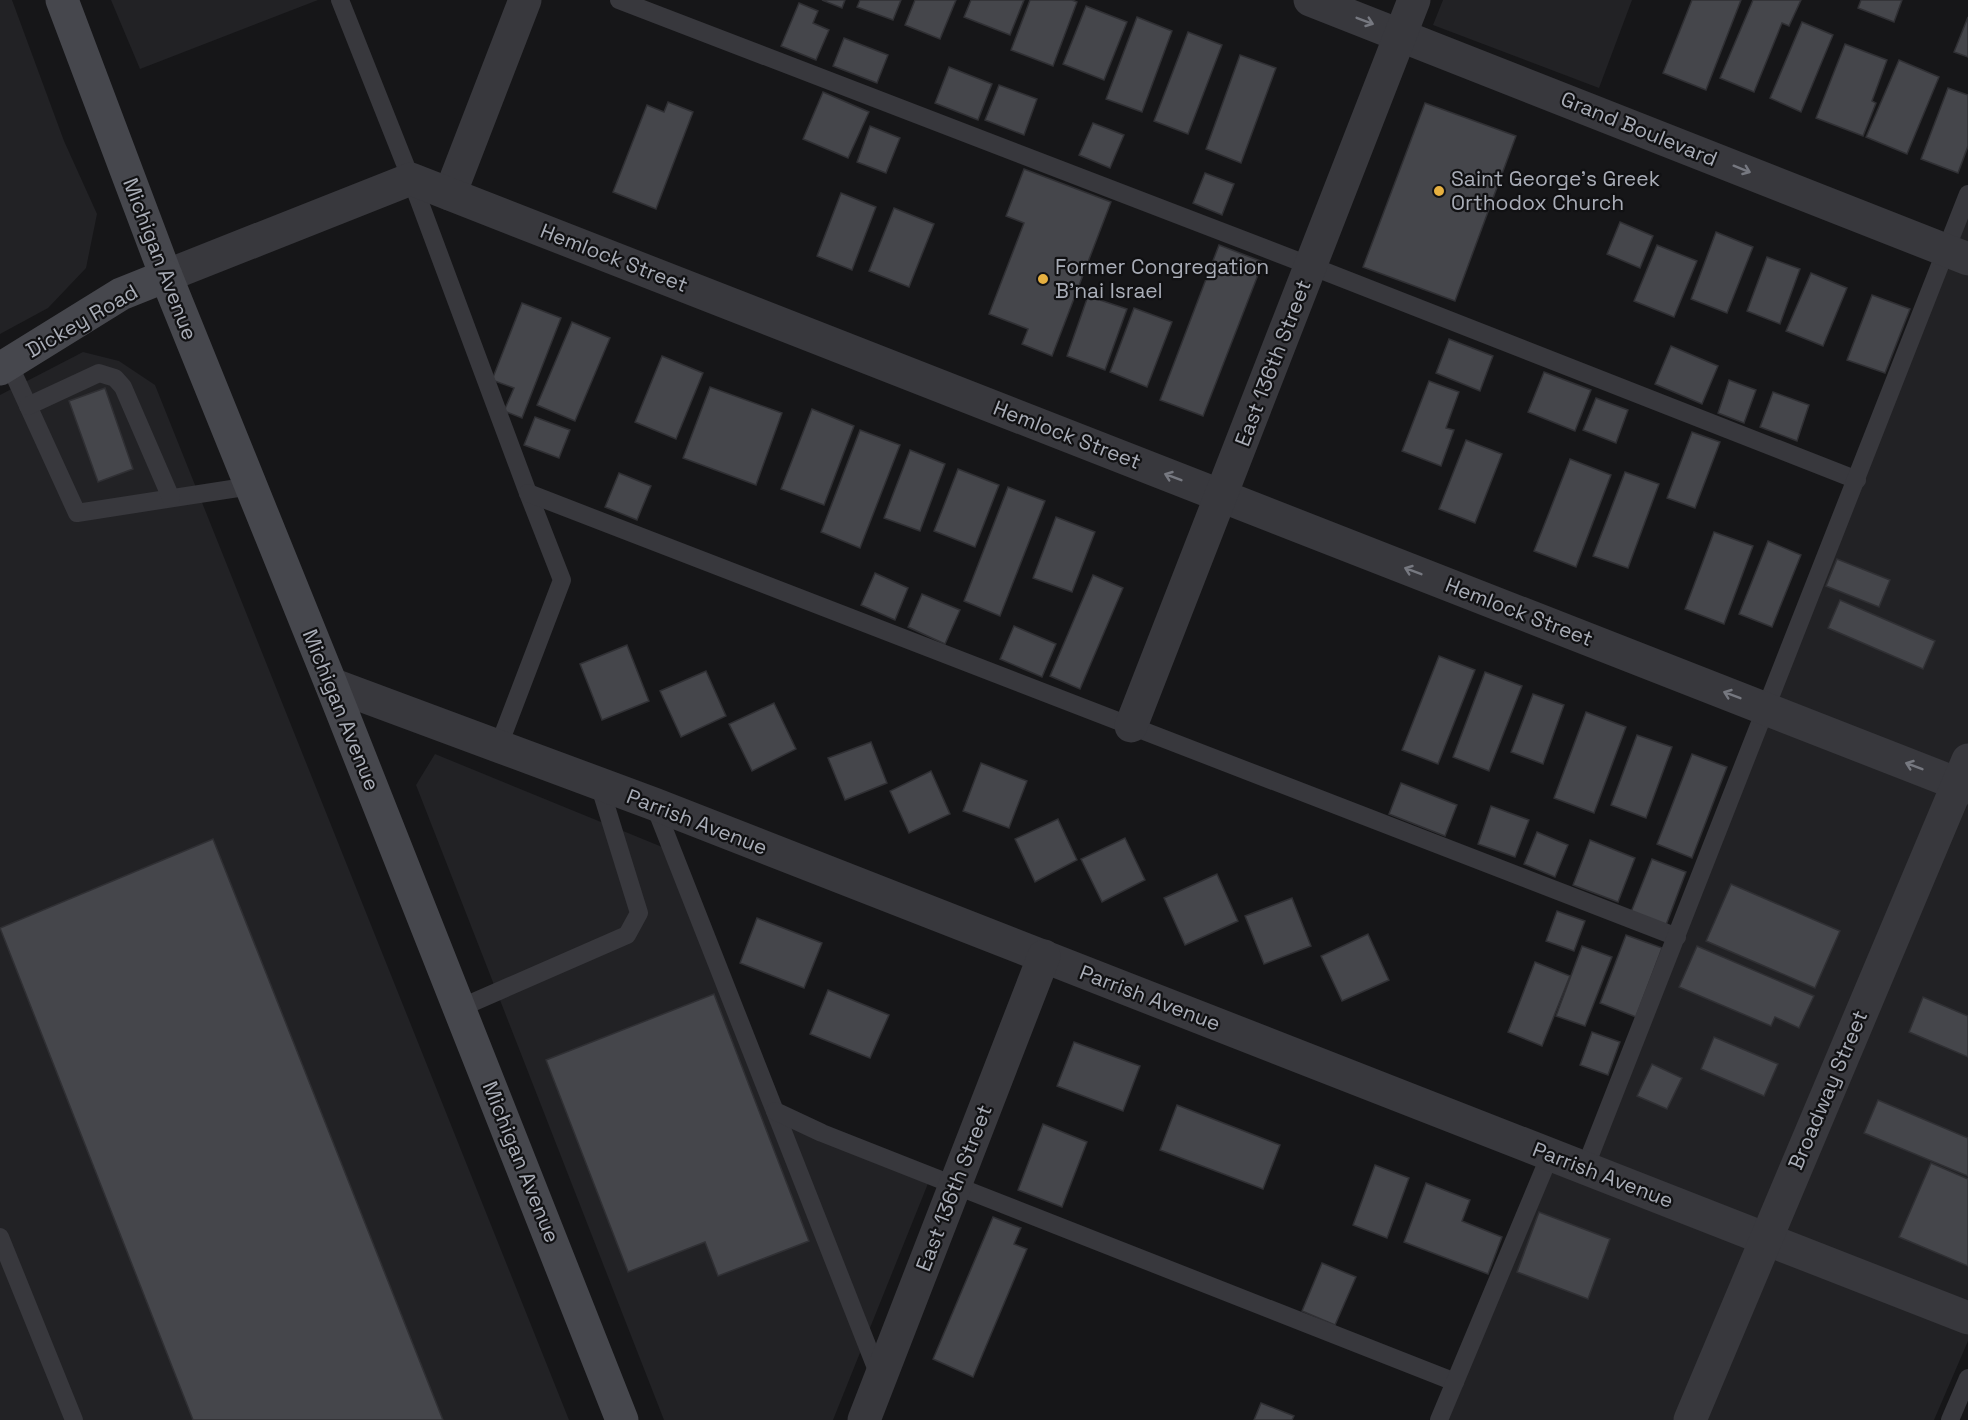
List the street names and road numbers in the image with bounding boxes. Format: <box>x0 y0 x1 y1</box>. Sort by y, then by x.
street label: Grand Boulevard <box>1557 85 1721 172</box>
street label: Michigan Avenue <box>117 174 204 344</box>
street label: Hemlock Street <box>537 217 692 298</box>
street label: East 136th Street <box>1228 276 1317 450</box>
street label: Dickey Road <box>21 278 142 363</box>
street label: Hemlock Street <box>990 394 1145 475</box>
street label: Hemlock Street <box>1442 571 1597 652</box>
street label: Michigan Avenue <box>297 625 386 794</box>
street label: Parrish Avenue <box>623 782 771 861</box>
street label: Parrish Avenue <box>1076 958 1224 1037</box>
street label: Broadway Street <box>1782 1006 1873 1174</box>
street label: Michigan Avenue <box>477 1077 566 1246</box>
street label: East 136th Street <box>909 1101 998 1275</box>
street label: Parrish Avenue <box>1529 1135 1677 1214</box>

